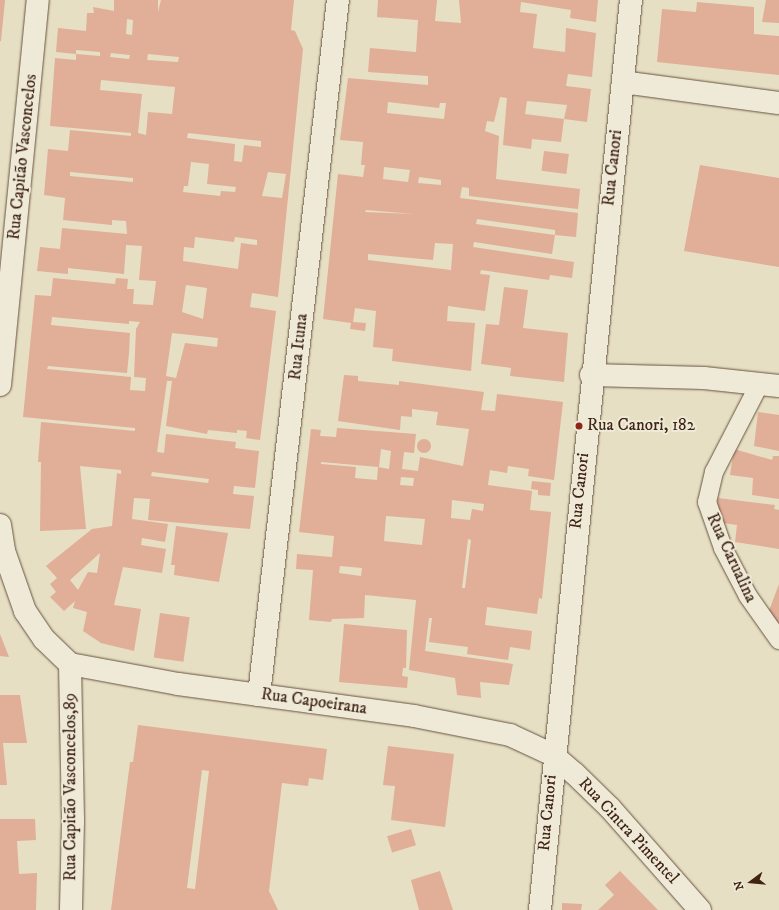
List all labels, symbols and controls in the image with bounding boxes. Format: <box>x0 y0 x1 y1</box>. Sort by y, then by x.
street label: Rua Capitão Vasconcelos <box>4 73 42 241</box>
street label: Rua Canori <box>599 129 627 207</box>
street label: Rua Ituna <box>285 313 313 381</box>
place label: Rua Canori, 182 <box>587 416 695 436</box>
marker: Rua Canori, 182 <box>574 421 584 431</box>
street label: Rua Canori <box>566 452 594 530</box>
street label: Rua Carualina <box>701 510 761 606</box>
street label: Rua Capoeirana <box>260 684 368 720</box>
street label: Rua Capitão Vasconcelos,89 <box>61 693 81 881</box>
street label: Rua Canori <box>534 774 562 852</box>
street label: Rua Cintra Pimentel <box>574 774 682 888</box>
north arrow <box>731 862 771 902</box>
text: N <box>731 879 747 892</box>

